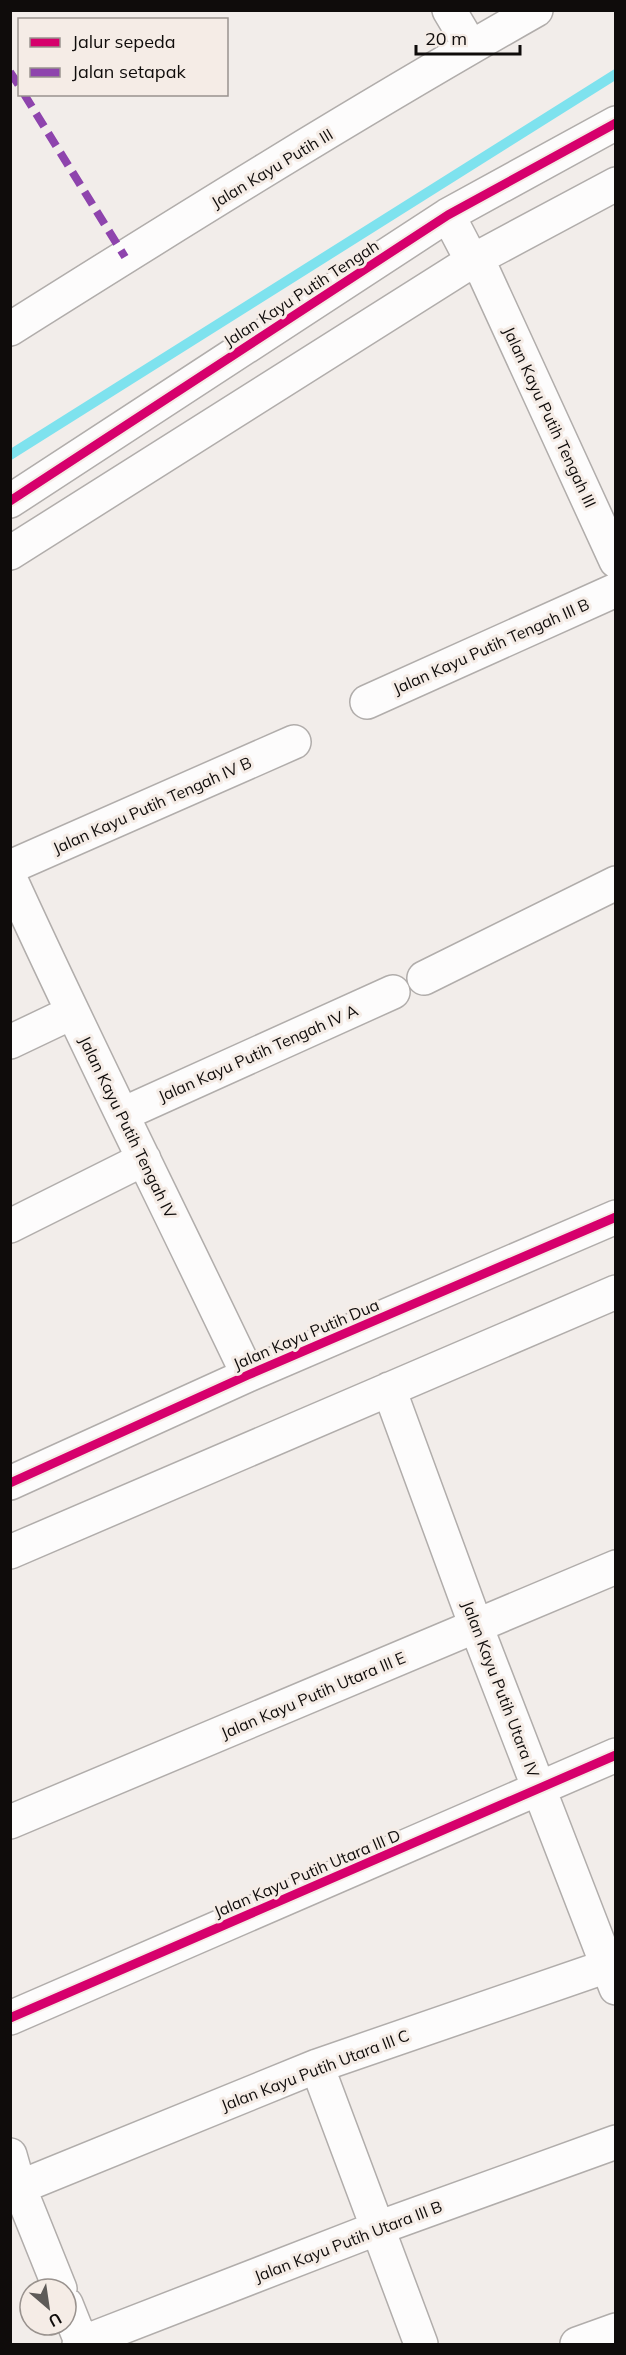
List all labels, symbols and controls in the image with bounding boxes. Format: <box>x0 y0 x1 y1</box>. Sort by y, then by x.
legend <box>18 18 228 96</box>
scale bar <box>416 18 520 56</box>
text: 20 m <box>425 27 467 50</box>
text: Jalur sepeda <box>72 30 176 53</box>
text: Jalan setapak <box>72 60 186 83</box>
street label: Jalan Kayu Putih III <box>208 124 336 212</box>
street label: Jalan Kayu Putih Tengah <box>220 235 382 351</box>
street label: Jalan Kayu Putih Tengah III <box>499 323 601 511</box>
street label: Jalan Kayu Putih Tengah III B <box>390 594 592 698</box>
street label: Jalan Kayu Putih Tengah IV B <box>49 752 255 858</box>
street label: Jalan Kayu Putih Tengah IV A <box>155 1000 361 1106</box>
street label: Jalan Kayu Putih Tengah IV <box>75 1032 181 1222</box>
street label: Jalan Kayu Putih Dua <box>230 1294 382 1374</box>
street label: Jalan Kayu Putih Utara IV <box>458 1598 544 1781</box>
street label: Jalan Kayu Putih Utara III E <box>218 1647 408 1743</box>
street label: Jalan Kayu Putih Utara III D <box>211 1825 403 1921</box>
street label: Jalan Kayu Putih Utara III C <box>218 2025 412 2115</box>
street label: Jalan Kayu Putih Utara III B <box>251 2196 445 2286</box>
north arrow <box>18 2277 78 2337</box>
text: U <box>45 2309 65 2332</box>

